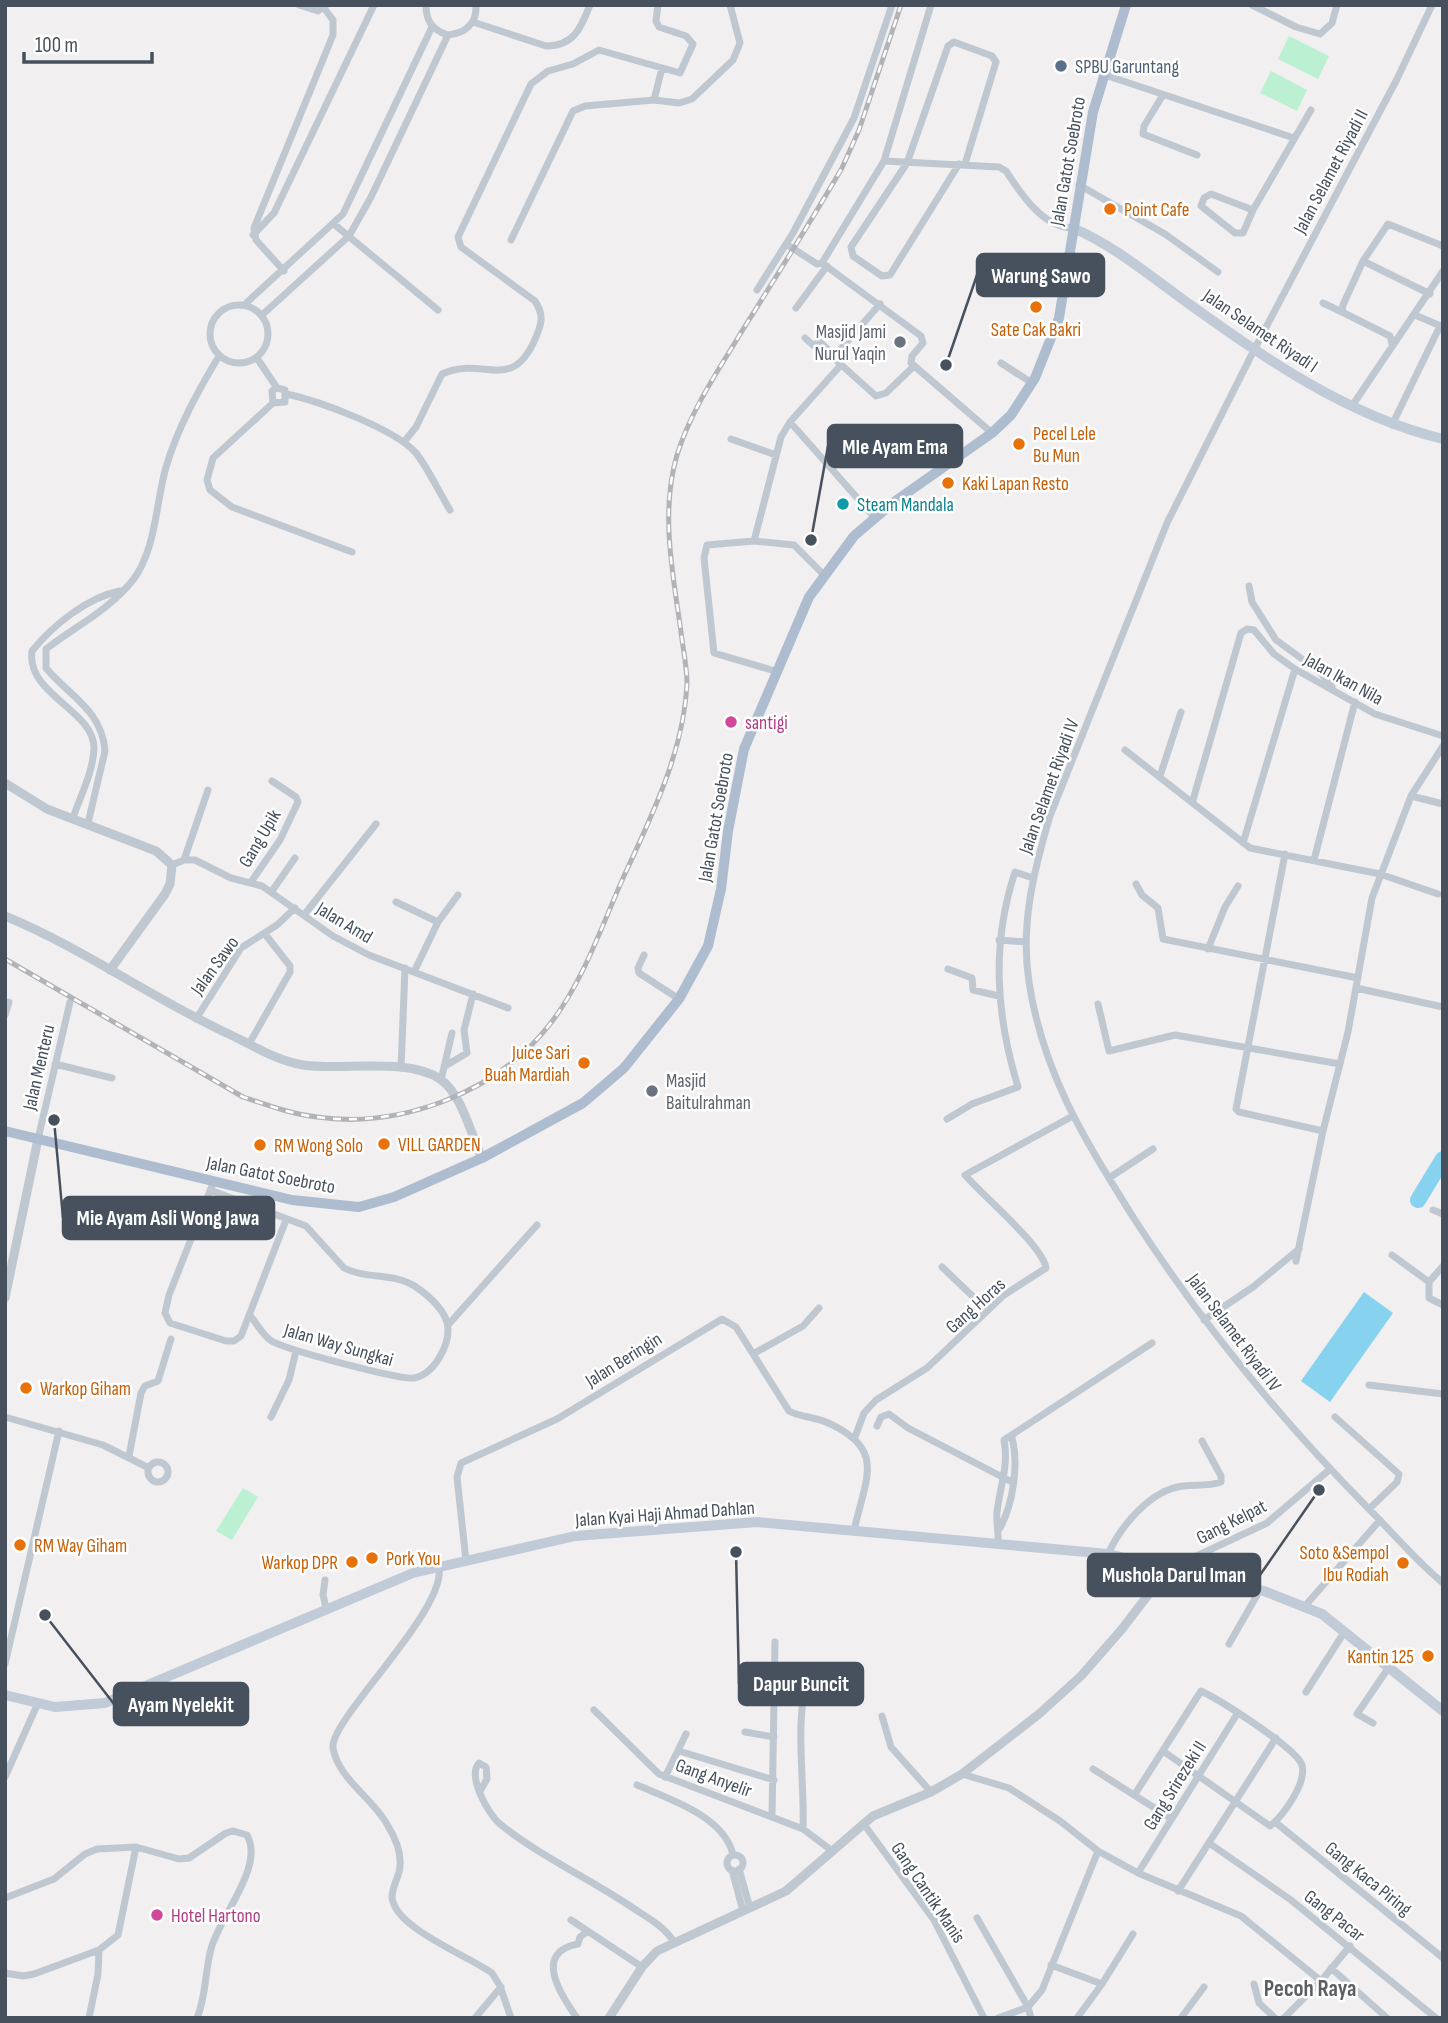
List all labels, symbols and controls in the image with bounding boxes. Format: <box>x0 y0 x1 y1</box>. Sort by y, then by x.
scale bar <box>24 21 152 65</box>
text: 100 m <box>35 33 78 58</box>
place label: SPBU Garuntang <box>1075 56 1180 79</box>
marker: SPBU Garuntang <box>1053 58 1069 74</box>
street label: Jalan Gatot Soebroto <box>1046 95 1091 228</box>
street label: Jalan Selamet Riyadi II <box>1288 106 1374 239</box>
place label: Point Cafe <box>1124 199 1189 222</box>
marker: Point Cafe <box>1102 201 1118 217</box>
callout: Warung Sawo <box>977 254 1104 296</box>
text: Warung Sawo <box>991 264 1091 289</box>
street label: Jalan Selamet Riyadi I <box>1198 284 1322 378</box>
marker: Sate Cak Bakri <box>1028 299 1044 315</box>
place label: Sate Cak Bakri <box>991 319 1081 342</box>
place label: Masjid Jami Nurul Yaqin <box>814 321 886 366</box>
marker: Masjid Jami Nurul Yaqin <box>892 334 908 350</box>
place label: Pecel Lele Bu Mun <box>1033 423 1096 468</box>
callout: MIe Ayam Ema <box>828 425 962 467</box>
text: MIe Ayam Ema <box>842 435 948 460</box>
marker: Pecel Lele Bu Mun <box>1011 436 1027 452</box>
place label: Kaki Lapan Resto <box>962 473 1069 496</box>
marker: Kaki Lapan Resto <box>940 475 956 491</box>
place label: Steam Mandala <box>857 494 954 517</box>
marker: Steam Mandala <box>835 496 851 512</box>
street label: Jalan Ikan Nila <box>1299 648 1387 710</box>
place label: santigi <box>745 712 788 735</box>
marker: santigi <box>723 714 739 730</box>
street label: Jalan Selamet Riyadi IV <box>1014 715 1085 858</box>
street label: Jalan Gatot Soebroto <box>694 751 739 884</box>
street label: Gang Upik <box>234 805 287 872</box>
street label: Jalan Amd <box>311 897 377 949</box>
street label: Jalan Sawo <box>186 932 244 1001</box>
street label: Jalan Menteru <box>18 1022 60 1113</box>
place label: Juice Sari Buah Mardiah <box>484 1042 570 1087</box>
marker: Juice Sari Buah Mardiah <box>576 1055 592 1071</box>
place label: Masjid Baitulrahman <box>666 1070 751 1115</box>
marker: Masjid Baitulrahman <box>644 1083 660 1099</box>
place label: VILL GARDEN <box>398 1134 481 1157</box>
place label: RM Wong Solo <box>274 1135 363 1158</box>
marker: VILL GARDEN <box>376 1136 392 1152</box>
marker: RM Wong Solo <box>252 1137 268 1153</box>
street label: Jalan Gatot Soebroto <box>204 1152 337 1199</box>
callout: Mie Ayam Asli Wong Jawa <box>63 1197 274 1239</box>
text: Mie Ayam Asli Wong Jawa <box>77 1206 259 1231</box>
street label: Jalan Selamet Riyadi IV <box>1181 1268 1286 1397</box>
street label: Gang Horas <box>941 1273 1011 1339</box>
street label: Jalan Way Sungkai <box>280 1319 396 1372</box>
street label: Jalan Beringin <box>581 1328 666 1393</box>
place label: Warkop Giham <box>40 1378 131 1401</box>
marker: Warkop Giham <box>18 1380 34 1396</box>
street label: Gang Kelpat <box>1193 1495 1271 1550</box>
street label: Jalan Kyai Haji Ahmad Dahlan <box>574 1497 756 1532</box>
place label: RM Way Giham <box>34 1535 127 1558</box>
marker: RM Way Giham <box>12 1537 28 1553</box>
place label: Soto &Sempol Ibu Rodiah <box>1300 1542 1389 1587</box>
place label: Pork You <box>386 1548 440 1571</box>
marker: Pork You <box>364 1550 380 1566</box>
place label: Warkop DPR <box>262 1552 338 1575</box>
marker: Warkop DPR <box>344 1554 360 1570</box>
callout: Mushola Darul Iman <box>1088 1554 1260 1596</box>
marker: Soto &Sempol Ibu Rodiah <box>1395 1555 1411 1571</box>
text: Mushola Darul Iman <box>1102 1563 1246 1588</box>
place label: Kantin 125 <box>1347 1646 1414 1669</box>
marker: Kantin 125 <box>1420 1648 1436 1664</box>
callout: Dapur Buncit <box>739 1663 863 1705</box>
text: Dapur Buncit <box>753 1672 849 1697</box>
callout: Ayam Nyelekit <box>114 1683 248 1725</box>
text: Ayam Nyelekit <box>127 1693 234 1718</box>
street label: Gang Srirezeki II <box>1139 1737 1212 1835</box>
street label: Gang Anyelir <box>672 1754 755 1803</box>
street label: Gang Kaca Piring <box>1320 1837 1416 1921</box>
street label: Gang Cantik Manis <box>886 1838 970 1948</box>
street label: Gang Pacar <box>1299 1885 1369 1947</box>
place label: Hotel Hartono <box>171 1905 261 1928</box>
marker: Hotel Hartono <box>149 1907 165 1923</box>
district label: Pecoh Raya <box>1264 1975 1356 2003</box>

